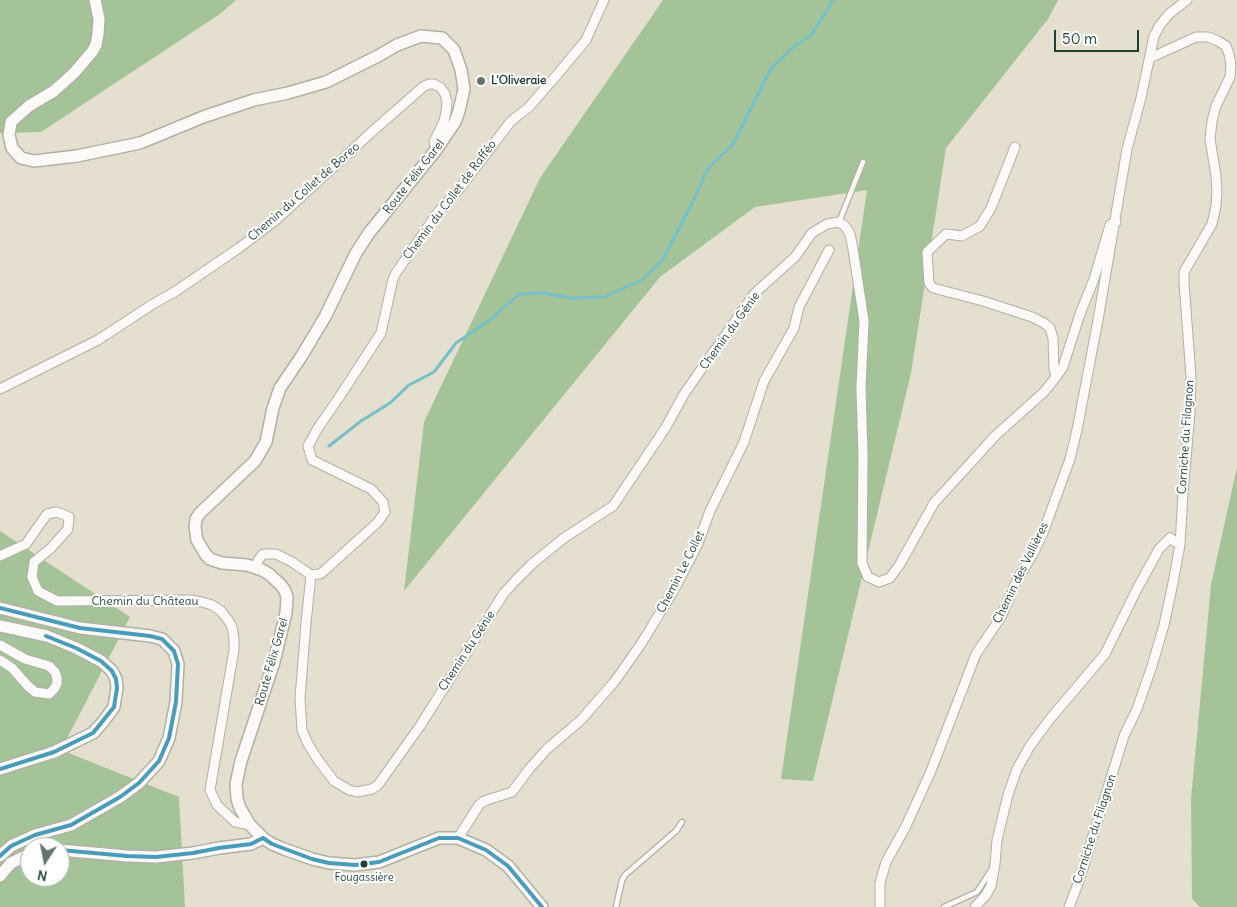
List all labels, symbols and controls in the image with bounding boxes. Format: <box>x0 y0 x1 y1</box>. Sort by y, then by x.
scale bar <box>1057 20 1142 52</box>
text: 50 m <box>1062 29 1097 48</box>
place label: L'Oliveraie <box>491 74 547 88</box>
marker: L'Oliveraie <box>475 75 487 87</box>
street label: Route Félix Garel <box>380 137 448 217</box>
street label: Chemin du Collet de Rafféo <box>400 137 500 263</box>
street label: Chemin du Collet de Boreo <box>245 140 363 244</box>
street label: Chemin du Génie <box>697 289 763 373</box>
street label: Corniche du Filagnon <box>1175 379 1197 495</box>
street label: Chemin des Vallières <box>990 520 1052 626</box>
street label: Chemin Le Collet <box>654 529 708 615</box>
street label: Chemin du Château <box>91 595 199 609</box>
street label: Chemin du Génie <box>436 608 498 694</box>
street label: Route Félix Garel <box>253 617 291 707</box>
street label: Corniche du Filagnon <box>1070 772 1120 886</box>
north arrow <box>20 837 70 887</box>
marker: Fougassière <box>359 859 369 869</box>
text: N <box>36 866 49 886</box>
place label: Fougassière <box>334 871 394 885</box>

